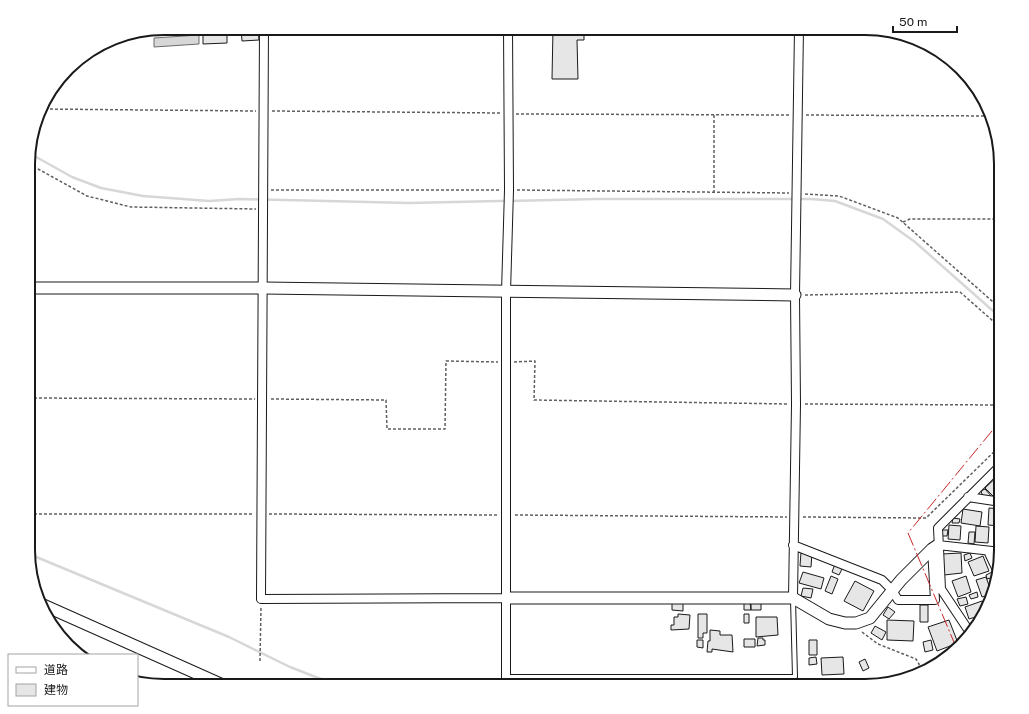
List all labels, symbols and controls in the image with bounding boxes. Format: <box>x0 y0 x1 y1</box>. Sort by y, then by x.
scale bar <box>893 8 957 34</box>
text: 50 m <box>899 15 927 29</box>
legend <box>8 654 138 706</box>
text: 道路 <box>44 663 68 677</box>
text: 建物 <box>44 683 68 697</box>

